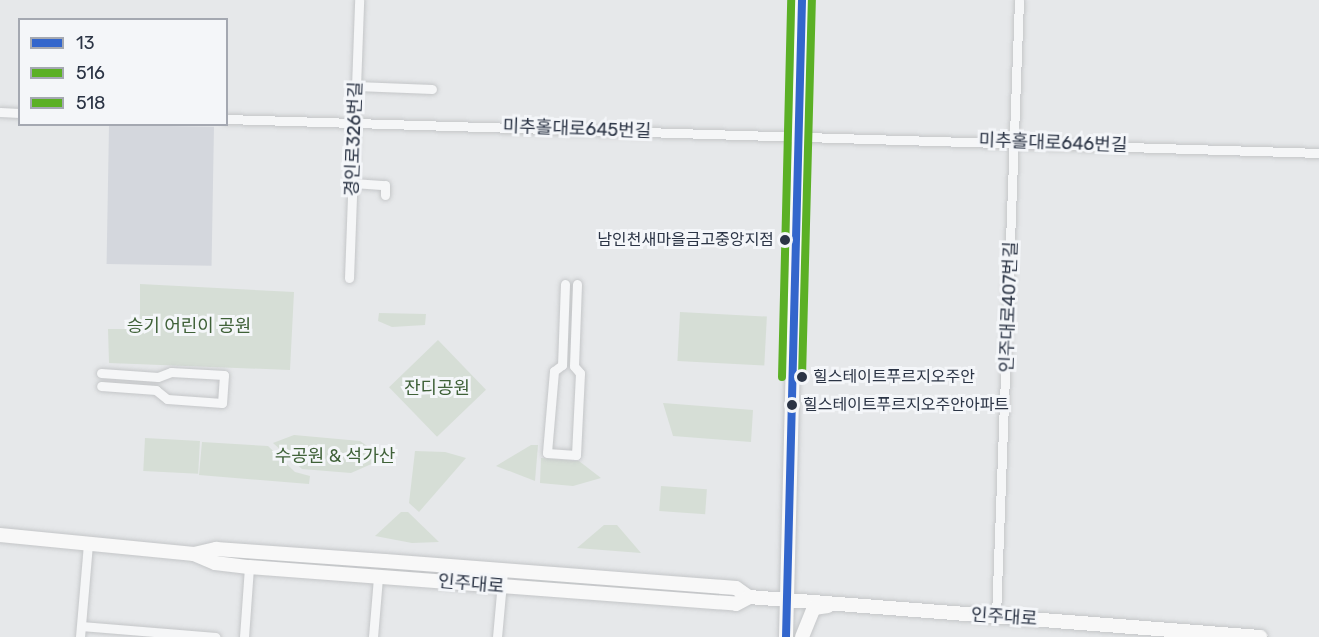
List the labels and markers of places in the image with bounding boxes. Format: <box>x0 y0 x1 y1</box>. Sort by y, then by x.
place label: 남인천새마을금고중앙지점 <box>597 230 774 250</box>
marker: 남인천새마을금고중앙지점 <box>779 234 791 246</box>
place label: 힐스테이트푸르지오주안 <box>813 367 975 387</box>
marker: 힐스테이트푸르지오주안 <box>796 371 808 383</box>
place label: 힐스테이트푸르지오주안아파트 <box>803 395 1009 415</box>
marker: 힐스테이트푸르지오주안아파트 <box>786 399 798 411</box>

